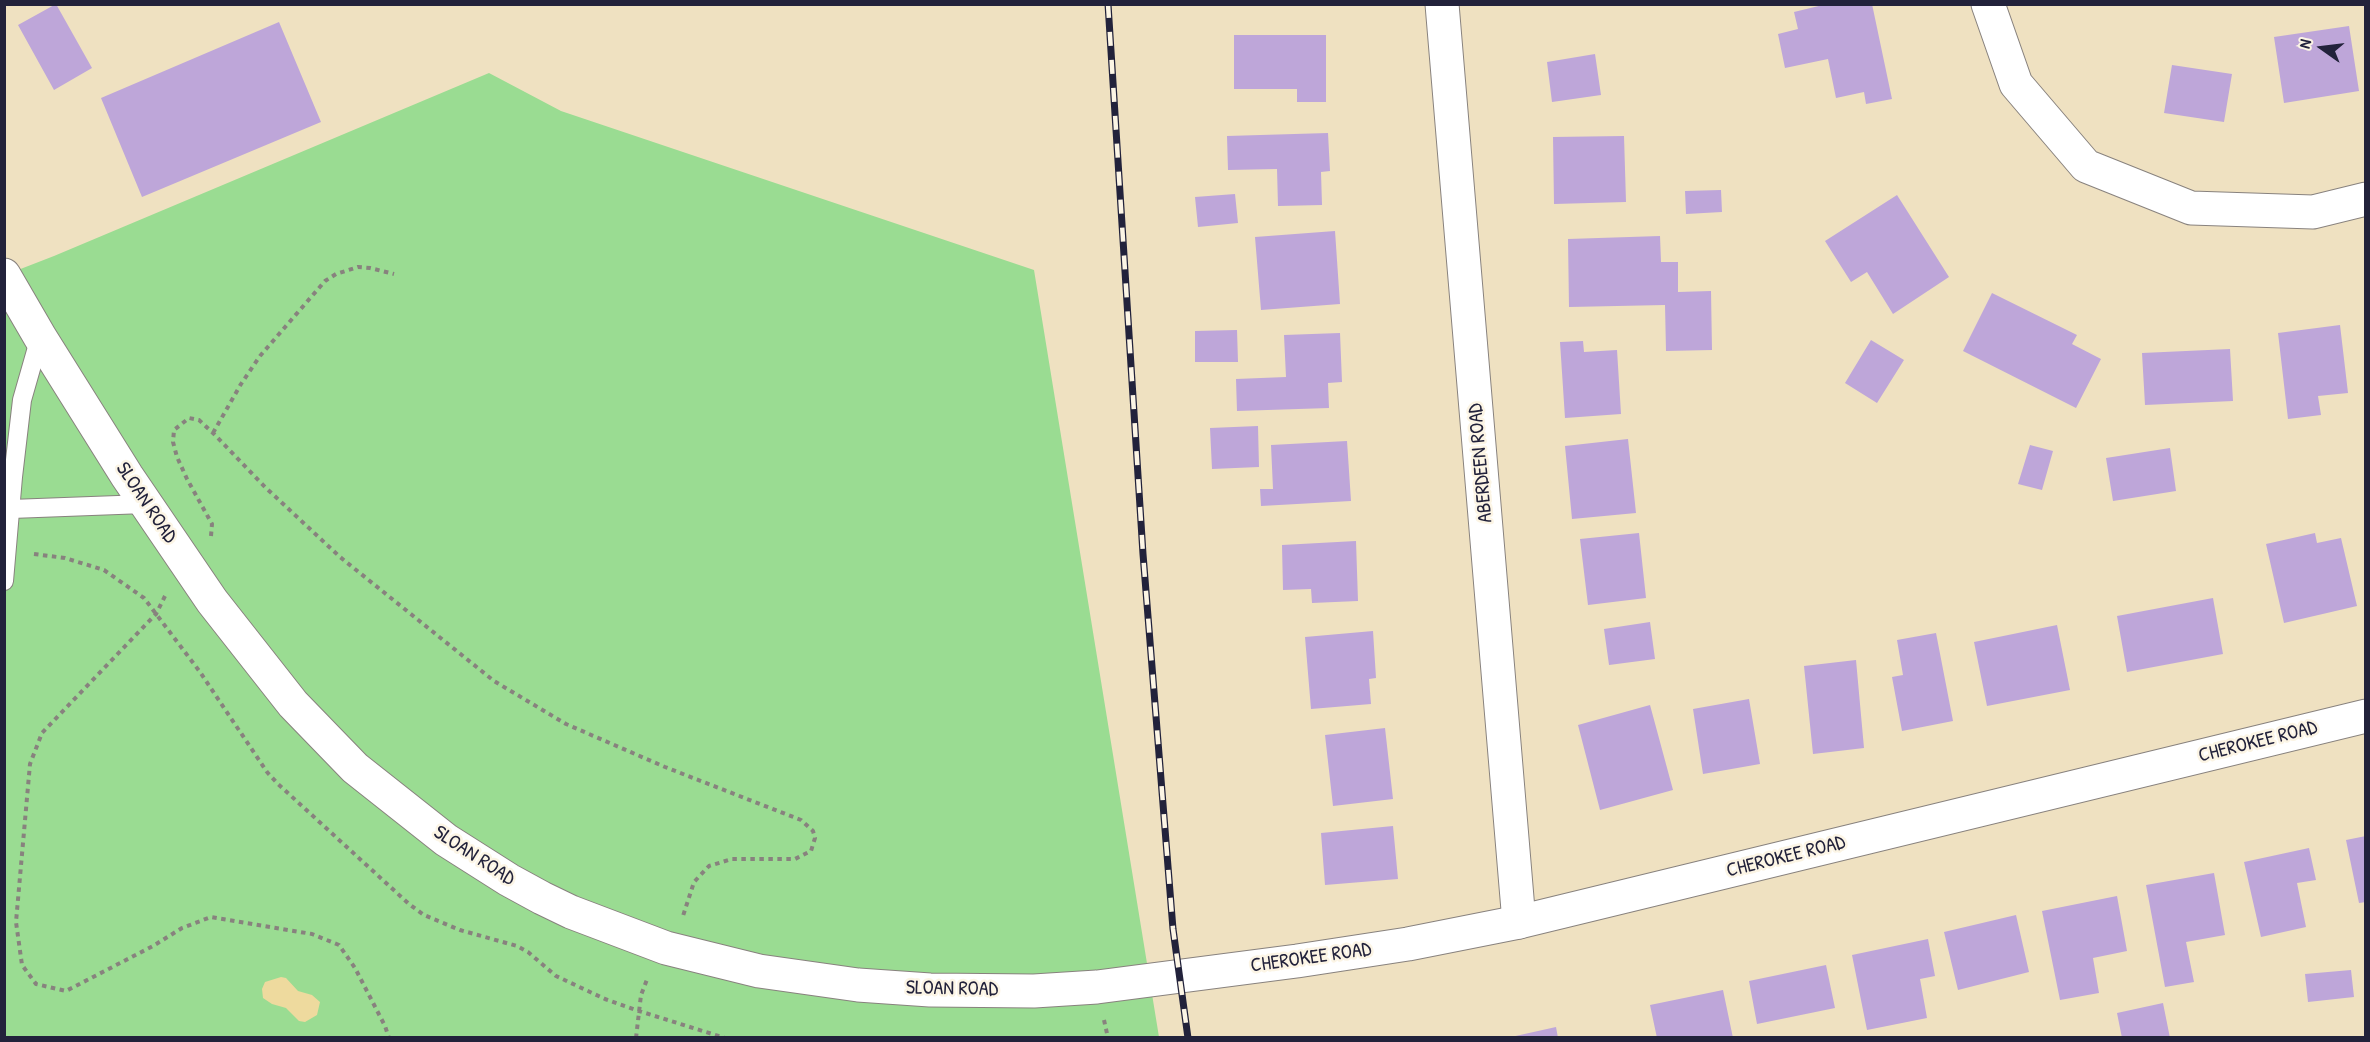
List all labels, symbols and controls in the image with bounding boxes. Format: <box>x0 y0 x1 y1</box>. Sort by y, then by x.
north arrow <box>2292 18 2352 78</box>
text: N <box>2293 37 2316 50</box>
street label: ABERDEEN ROAD <box>1464 402 1498 524</box>
street label: SLOAN ROAD <box>110 458 182 548</box>
street label: CHEROKEE ROAD <box>2196 716 2320 768</box>
street label: SLOAN ROAD <box>429 821 519 891</box>
street label: CHEROKEE ROAD <box>1724 831 1848 883</box>
street label: CHEROKEE ROAD <box>1249 938 1373 978</box>
street label: SLOAN ROAD <box>906 976 998 1002</box>

